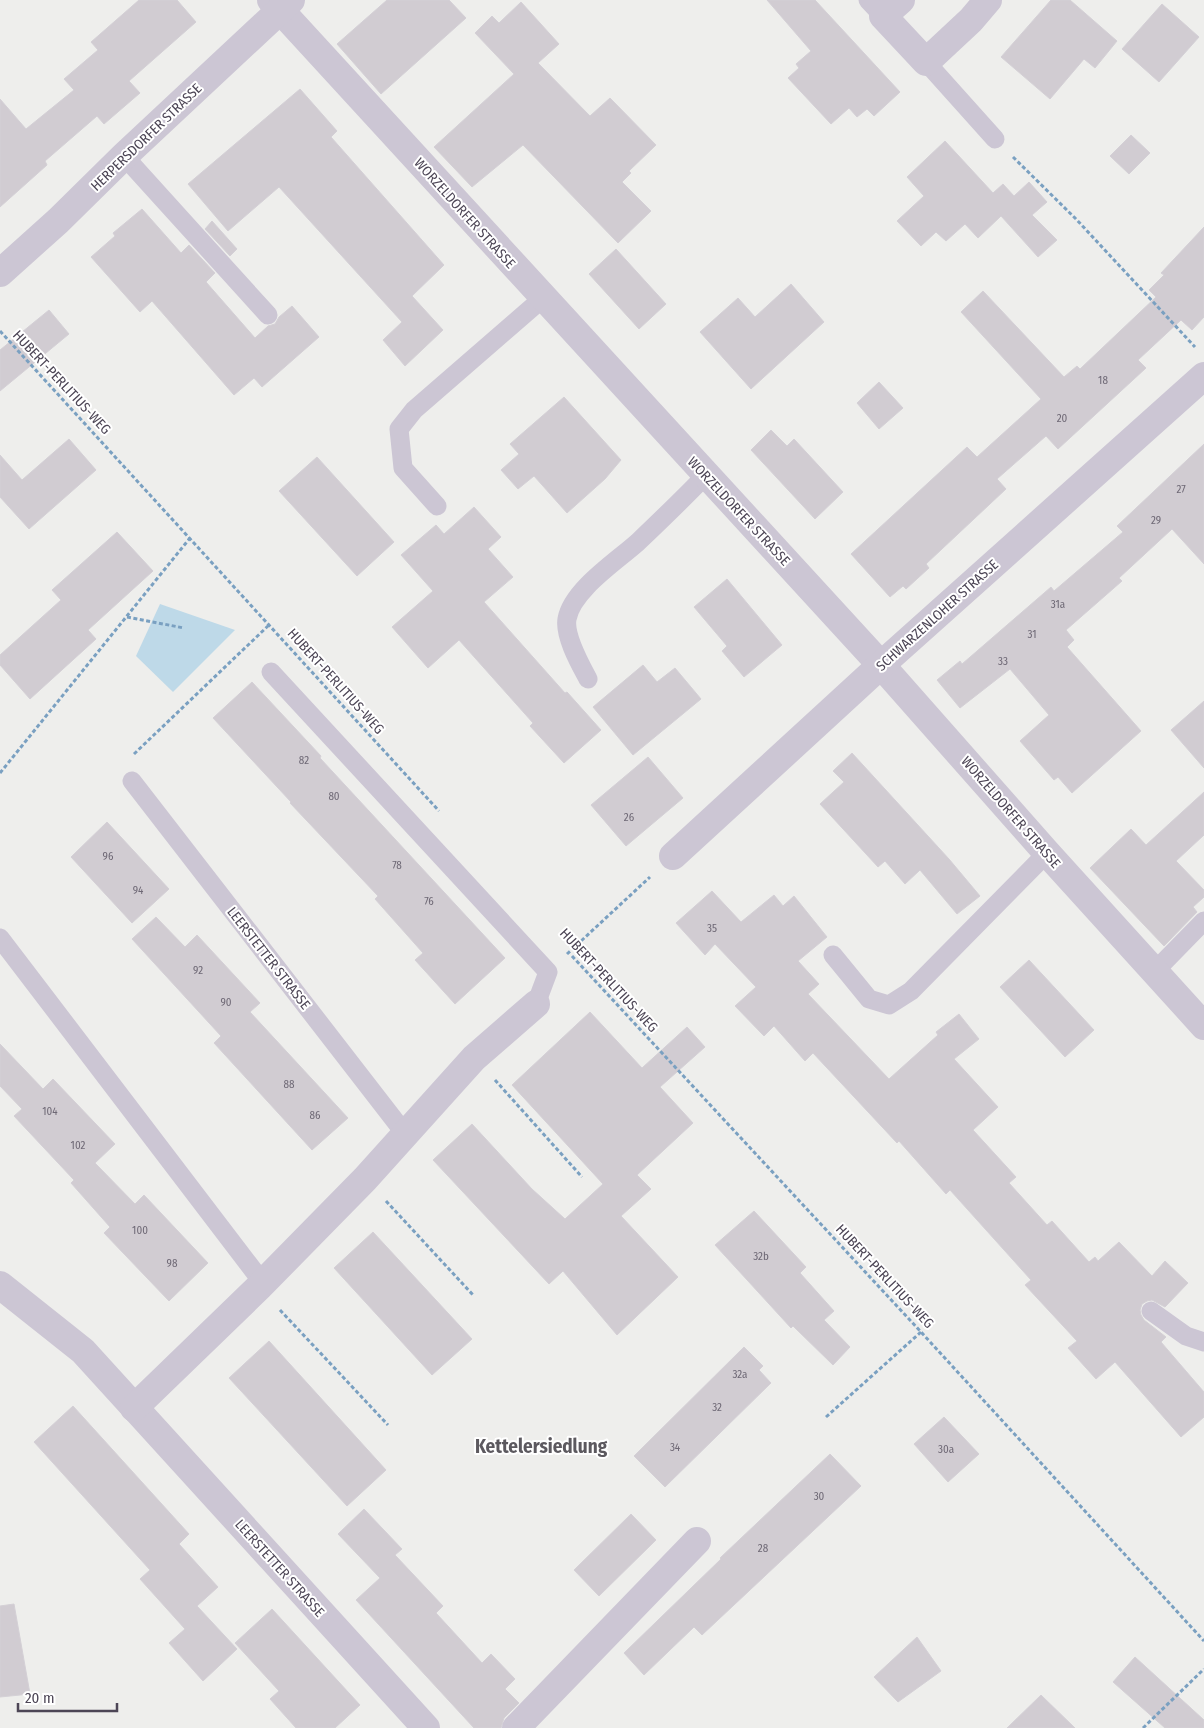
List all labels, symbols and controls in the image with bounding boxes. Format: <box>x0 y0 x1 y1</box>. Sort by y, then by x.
street label: HERPERSDORFER STRASSE <box>87 80 206 195</box>
street label: WORZELDORFER STRASSE <box>411 155 519 272</box>
street label: HUBERT-PERLITIUS-WEG <box>9 327 114 438</box>
house number: 18 <box>1098 374 1108 387</box>
house number: 20 <box>1057 412 1068 425</box>
street label: WORZELDORFER STRASSE <box>684 453 794 570</box>
house number: 27 <box>1176 483 1186 496</box>
house number: 29 <box>1151 514 1161 527</box>
street label: SCHWARZENLOHER STRASSE <box>873 556 1002 675</box>
house number: 31a <box>1051 598 1065 611</box>
street label: HUBERT-PERLITIUS-WEG <box>284 625 387 738</box>
house number: 31 <box>1028 628 1037 641</box>
house number: 33 <box>998 655 1008 668</box>
street label: WORZELDORFER STRASSE <box>957 753 1064 872</box>
house number: 82 <box>299 754 309 767</box>
house number: 80 <box>328 790 340 803</box>
house number: 26 <box>624 811 635 824</box>
house number: 96 <box>103 850 114 863</box>
house number: 78 <box>392 859 402 872</box>
house number: 94 <box>133 884 144 897</box>
house number: 76 <box>424 895 434 908</box>
street label: LEERSTETTER STRASSE <box>223 904 314 1013</box>
house number: 35 <box>707 922 717 935</box>
street label: HUBERT-PERLITIUS-WEG <box>556 925 661 1036</box>
house number: 92 <box>193 964 203 977</box>
house number: 90 <box>220 996 232 1009</box>
house number: 88 <box>284 1078 295 1091</box>
house number: 104 <box>42 1105 58 1118</box>
house number: 86 <box>310 1109 321 1122</box>
house number: 102 <box>71 1139 86 1152</box>
street label: HUBERT-PERLITIUS-WEG <box>832 1221 937 1332</box>
house number: 100 <box>132 1224 148 1237</box>
house number: 32b <box>753 1250 769 1263</box>
house number: 98 <box>167 1257 178 1270</box>
house number: 32a <box>732 1368 748 1381</box>
house number: 32 <box>712 1401 722 1414</box>
district label: Kettelersiedlung <box>475 1435 608 1458</box>
house number: 34 <box>670 1441 681 1454</box>
house number: 30a <box>938 1443 954 1456</box>
house number: 30 <box>814 1490 825 1503</box>
street label: LEERSTETTER STRASSE <box>231 1516 328 1621</box>
house number: 28 <box>758 1542 769 1555</box>
scale bar <box>18 1680 116 1712</box>
text: 20 m <box>25 1689 55 1707</box>

